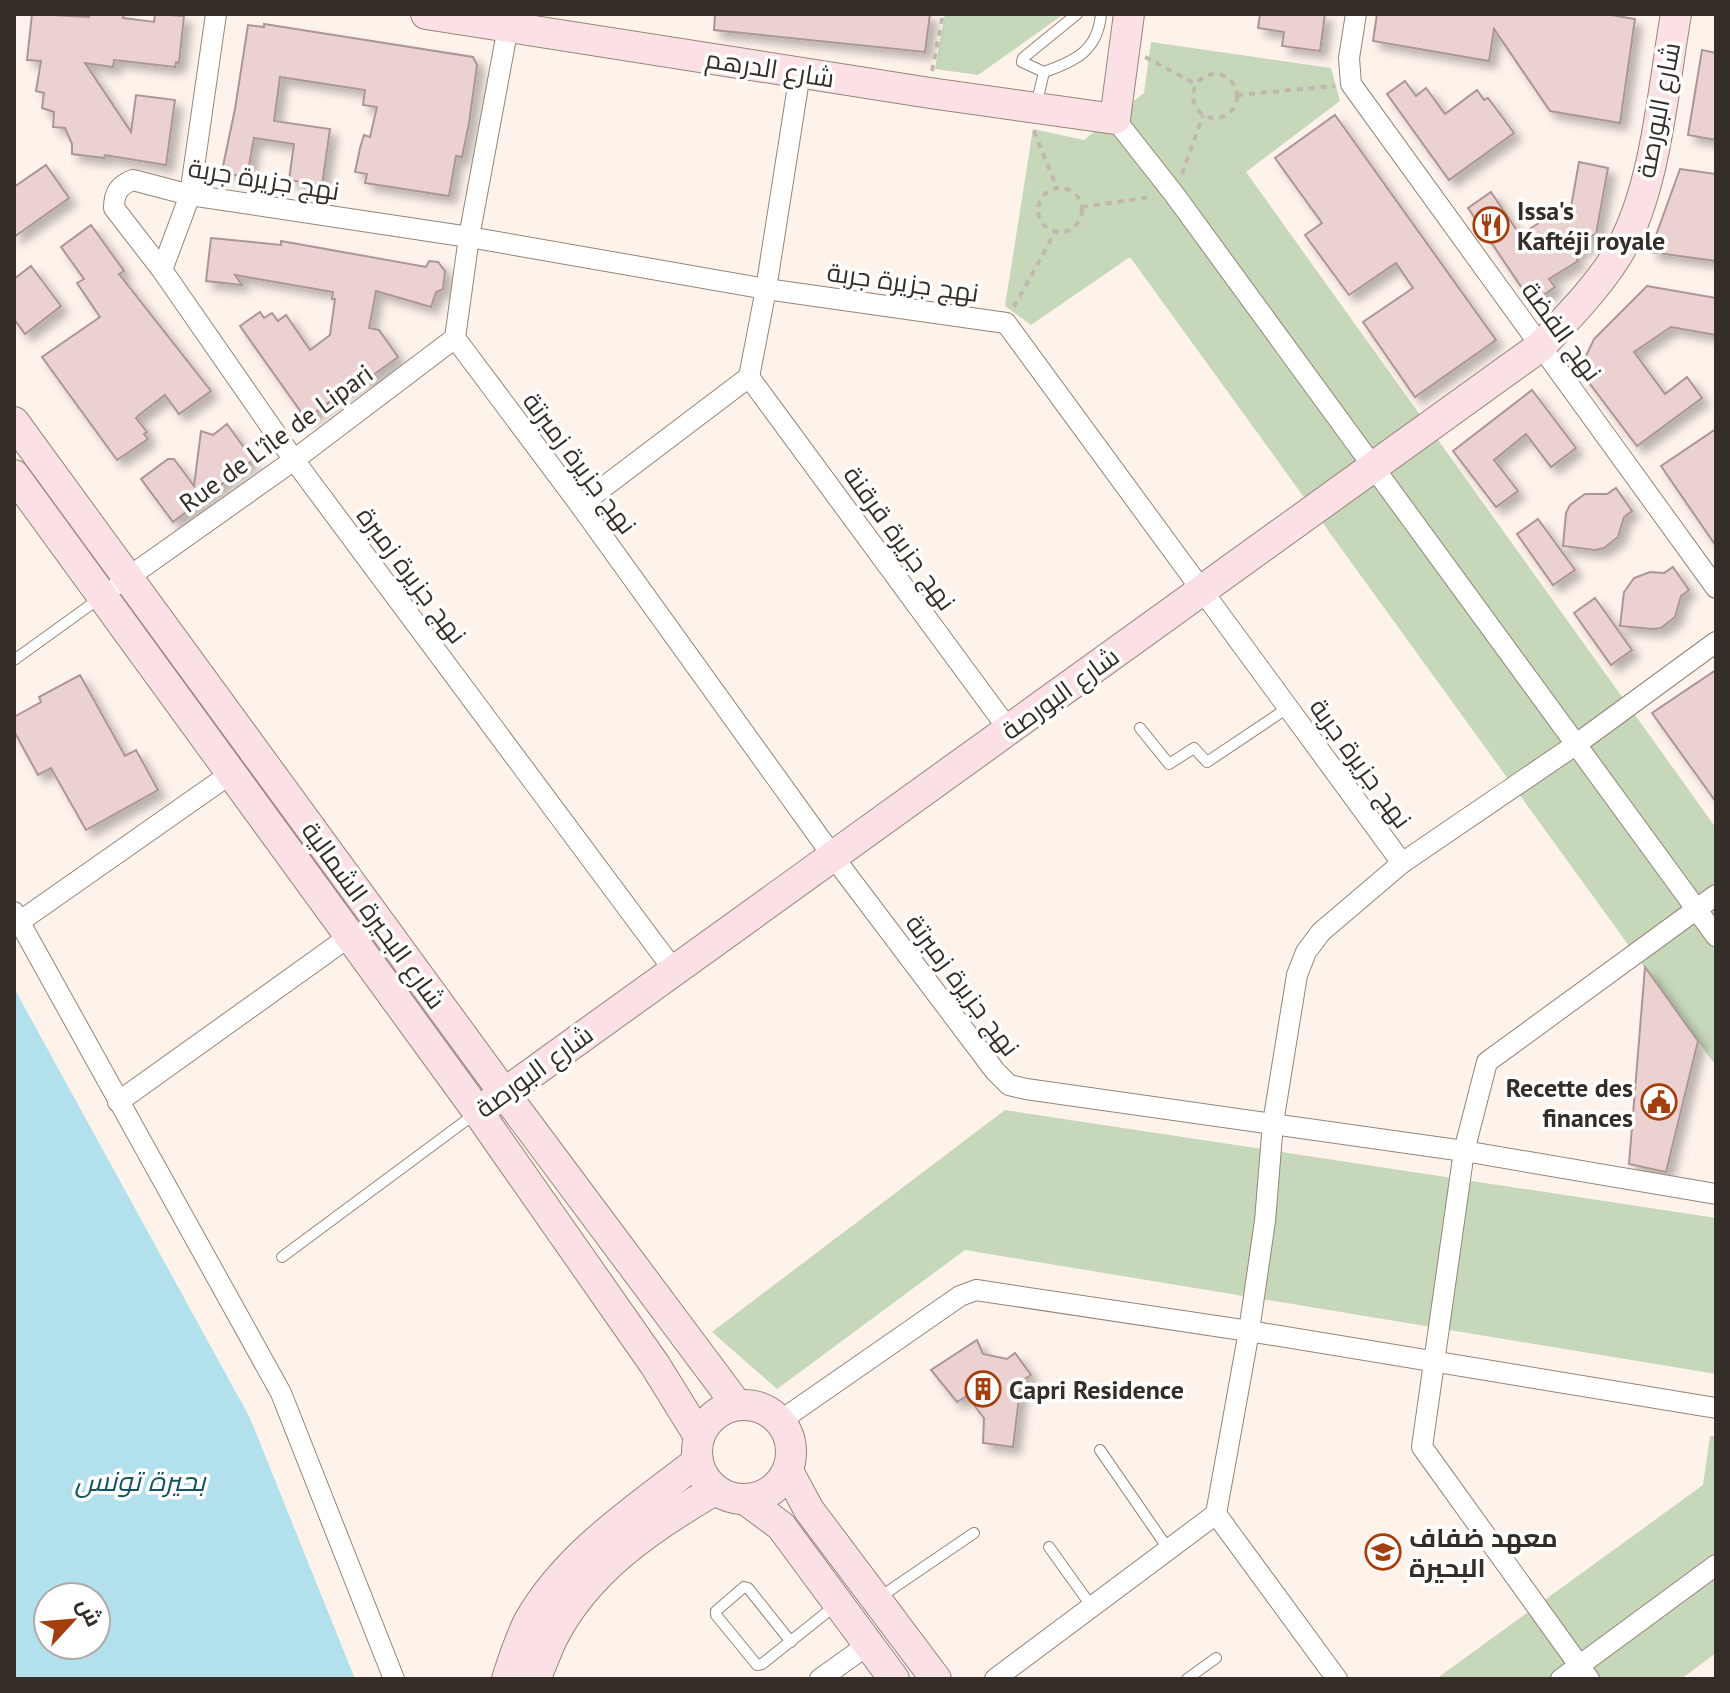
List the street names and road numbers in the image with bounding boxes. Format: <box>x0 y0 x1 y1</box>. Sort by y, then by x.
street label: شارع البورصة <box>1629 39 1688 181</box>
street label: شارع الدرهم <box>703 42 837 96</box>
street label: نهج جزيرة جربة <box>186 151 342 208</box>
street label: نهج جزيرة جربة <box>825 255 981 310</box>
street label: نهج الفضة <box>1514 275 1609 388</box>
street label: Rue de L'île de Lipari <box>173 357 379 519</box>
street label: نهج جزيرة زمبرتة <box>515 385 644 541</box>
street label: نهج جزيرة قرقنة <box>836 459 963 617</box>
street label: نهج جزيرة زمبرة <box>349 500 474 651</box>
street label: شارع البورصة <box>995 639 1126 748</box>
street label: نهج جزيرة جربة <box>1302 692 1419 835</box>
street label: شارع البحيرة الشمالية <box>294 815 453 1016</box>
street label: نهج جزيرة زمبرتة <box>898 907 1027 1063</box>
street label: شارع البورصة <box>469 1017 600 1126</box>

